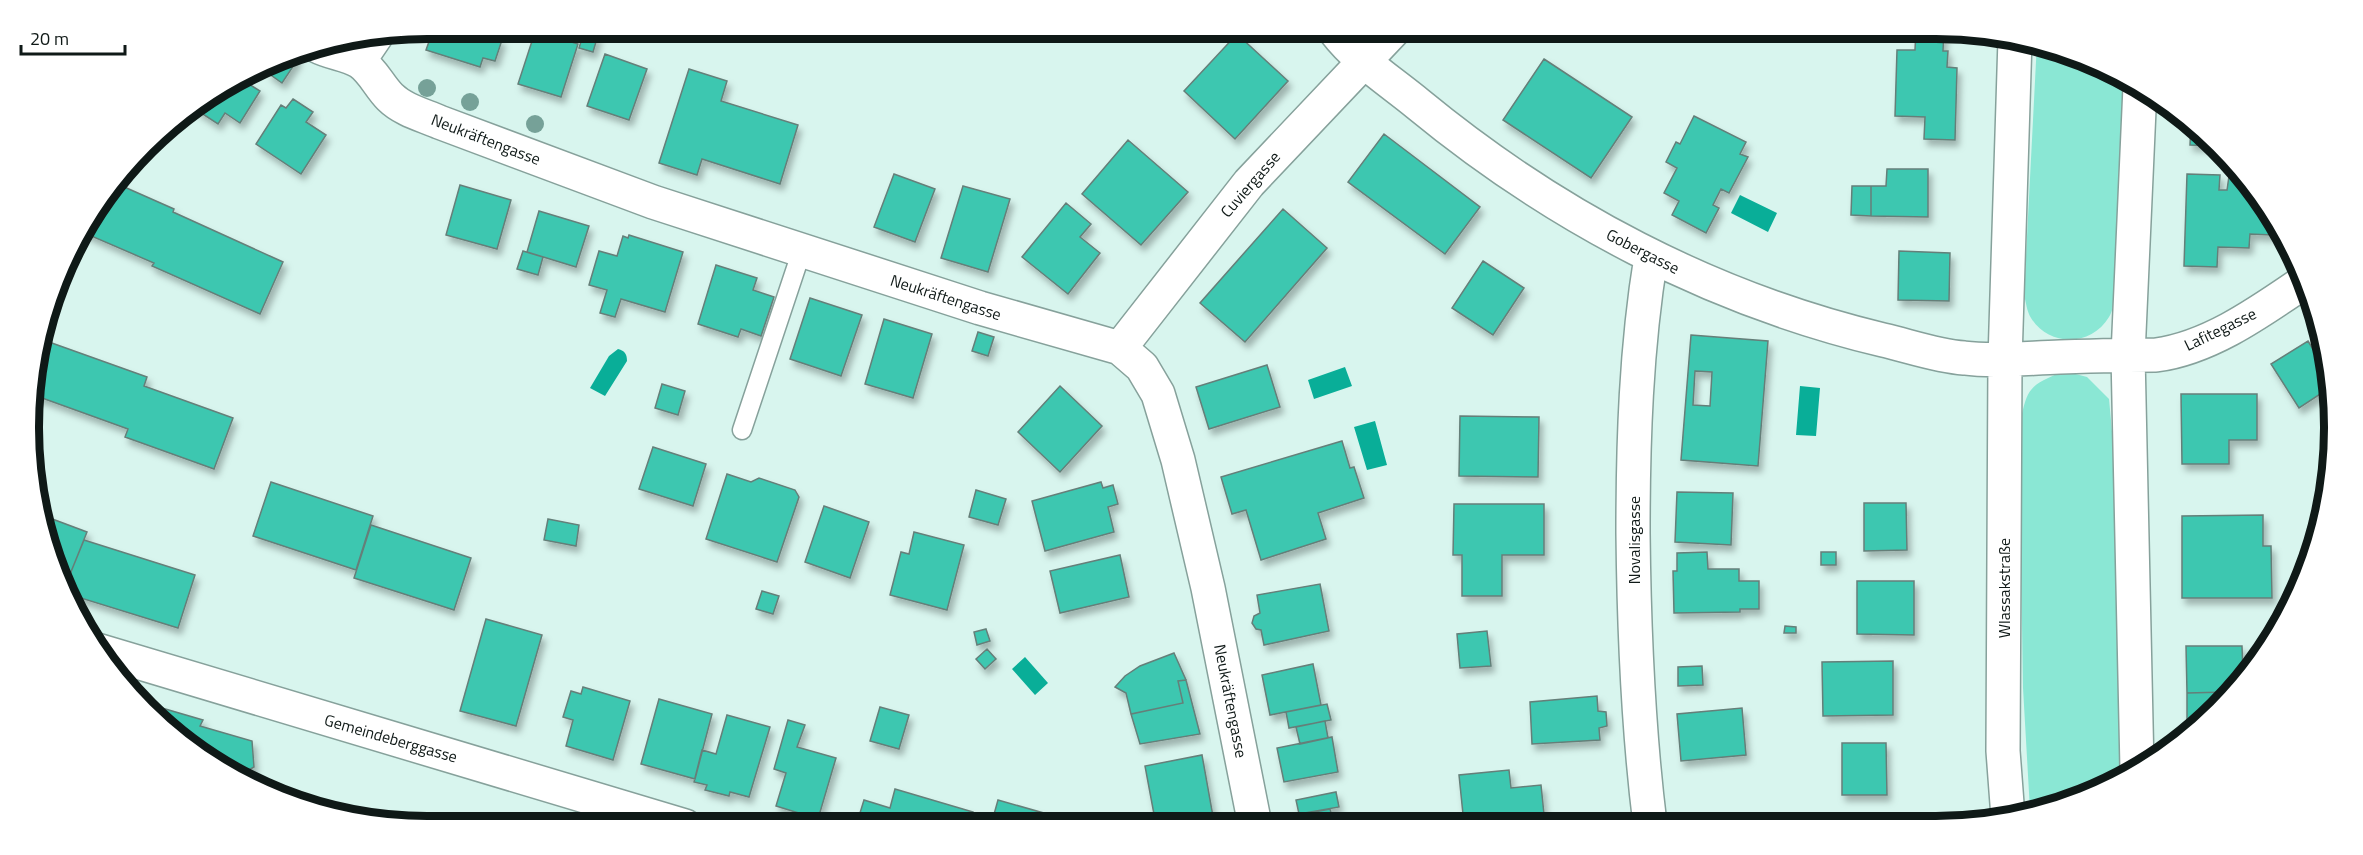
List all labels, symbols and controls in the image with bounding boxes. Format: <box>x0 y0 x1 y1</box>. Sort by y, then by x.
scale bar <box>21 18 124 56</box>
text: 20 m <box>30 25 69 52</box>
street label: Neukräftengasse <box>428 107 544 171</box>
street label: Cuviergasse <box>1214 146 1286 222</box>
street label: Gobergasse <box>1602 222 1684 280</box>
street label: Neukräftengasse <box>887 268 1005 326</box>
street label: Lafitegasse <box>2180 301 2260 357</box>
street label: Novalisgasse <box>1622 496 1646 584</box>
street label: Wlassakstraße <box>1992 538 2016 638</box>
street label: Neukräftengasse <box>1208 642 1254 760</box>
street label: Gemeindeberggasse <box>322 708 460 768</box>

